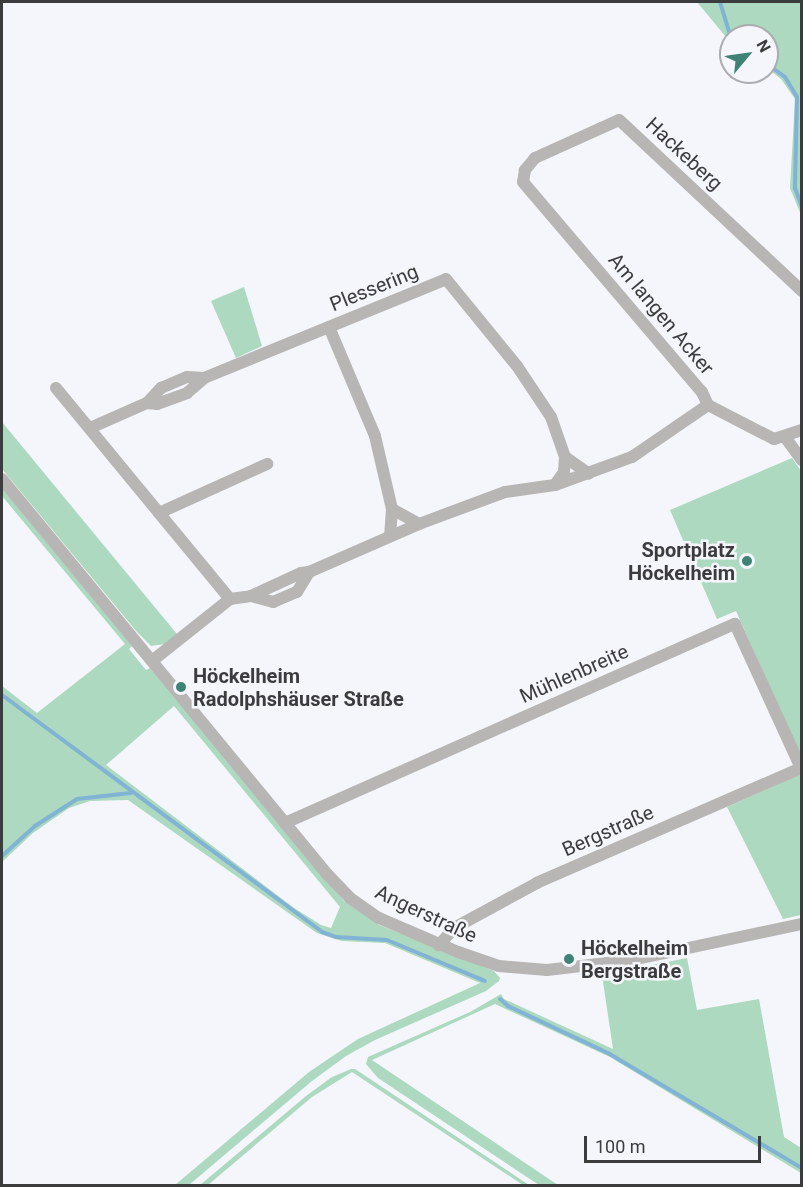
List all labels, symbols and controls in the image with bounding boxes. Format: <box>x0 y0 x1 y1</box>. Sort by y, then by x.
north arrow <box>719 24 779 84</box>
text: N <box>752 36 774 56</box>
street label: Hackeberg <box>641 113 727 195</box>
street label: Am langen Acker <box>603 248 719 380</box>
street label: Plessering <box>326 259 422 317</box>
place label: Sportplatz Höckelheim <box>628 538 735 585</box>
marker: Sportplatz Höckelheim <box>740 554 754 568</box>
street label: Mühlenbreite <box>516 639 632 709</box>
place label: Höckelheim Radolphshäuser Straße <box>193 664 404 711</box>
marker: Höckelheim Radolphshäuser Straße <box>174 680 188 694</box>
street label: Bergstraße <box>559 800 657 862</box>
street label: Angerstraße <box>371 880 481 948</box>
place label: Höckelheim Bergstraße <box>581 936 688 983</box>
marker: Höckelheim Bergstraße <box>562 952 576 966</box>
scale bar <box>587 1124 764 1162</box>
text: 100 m <box>595 1136 646 1157</box>

